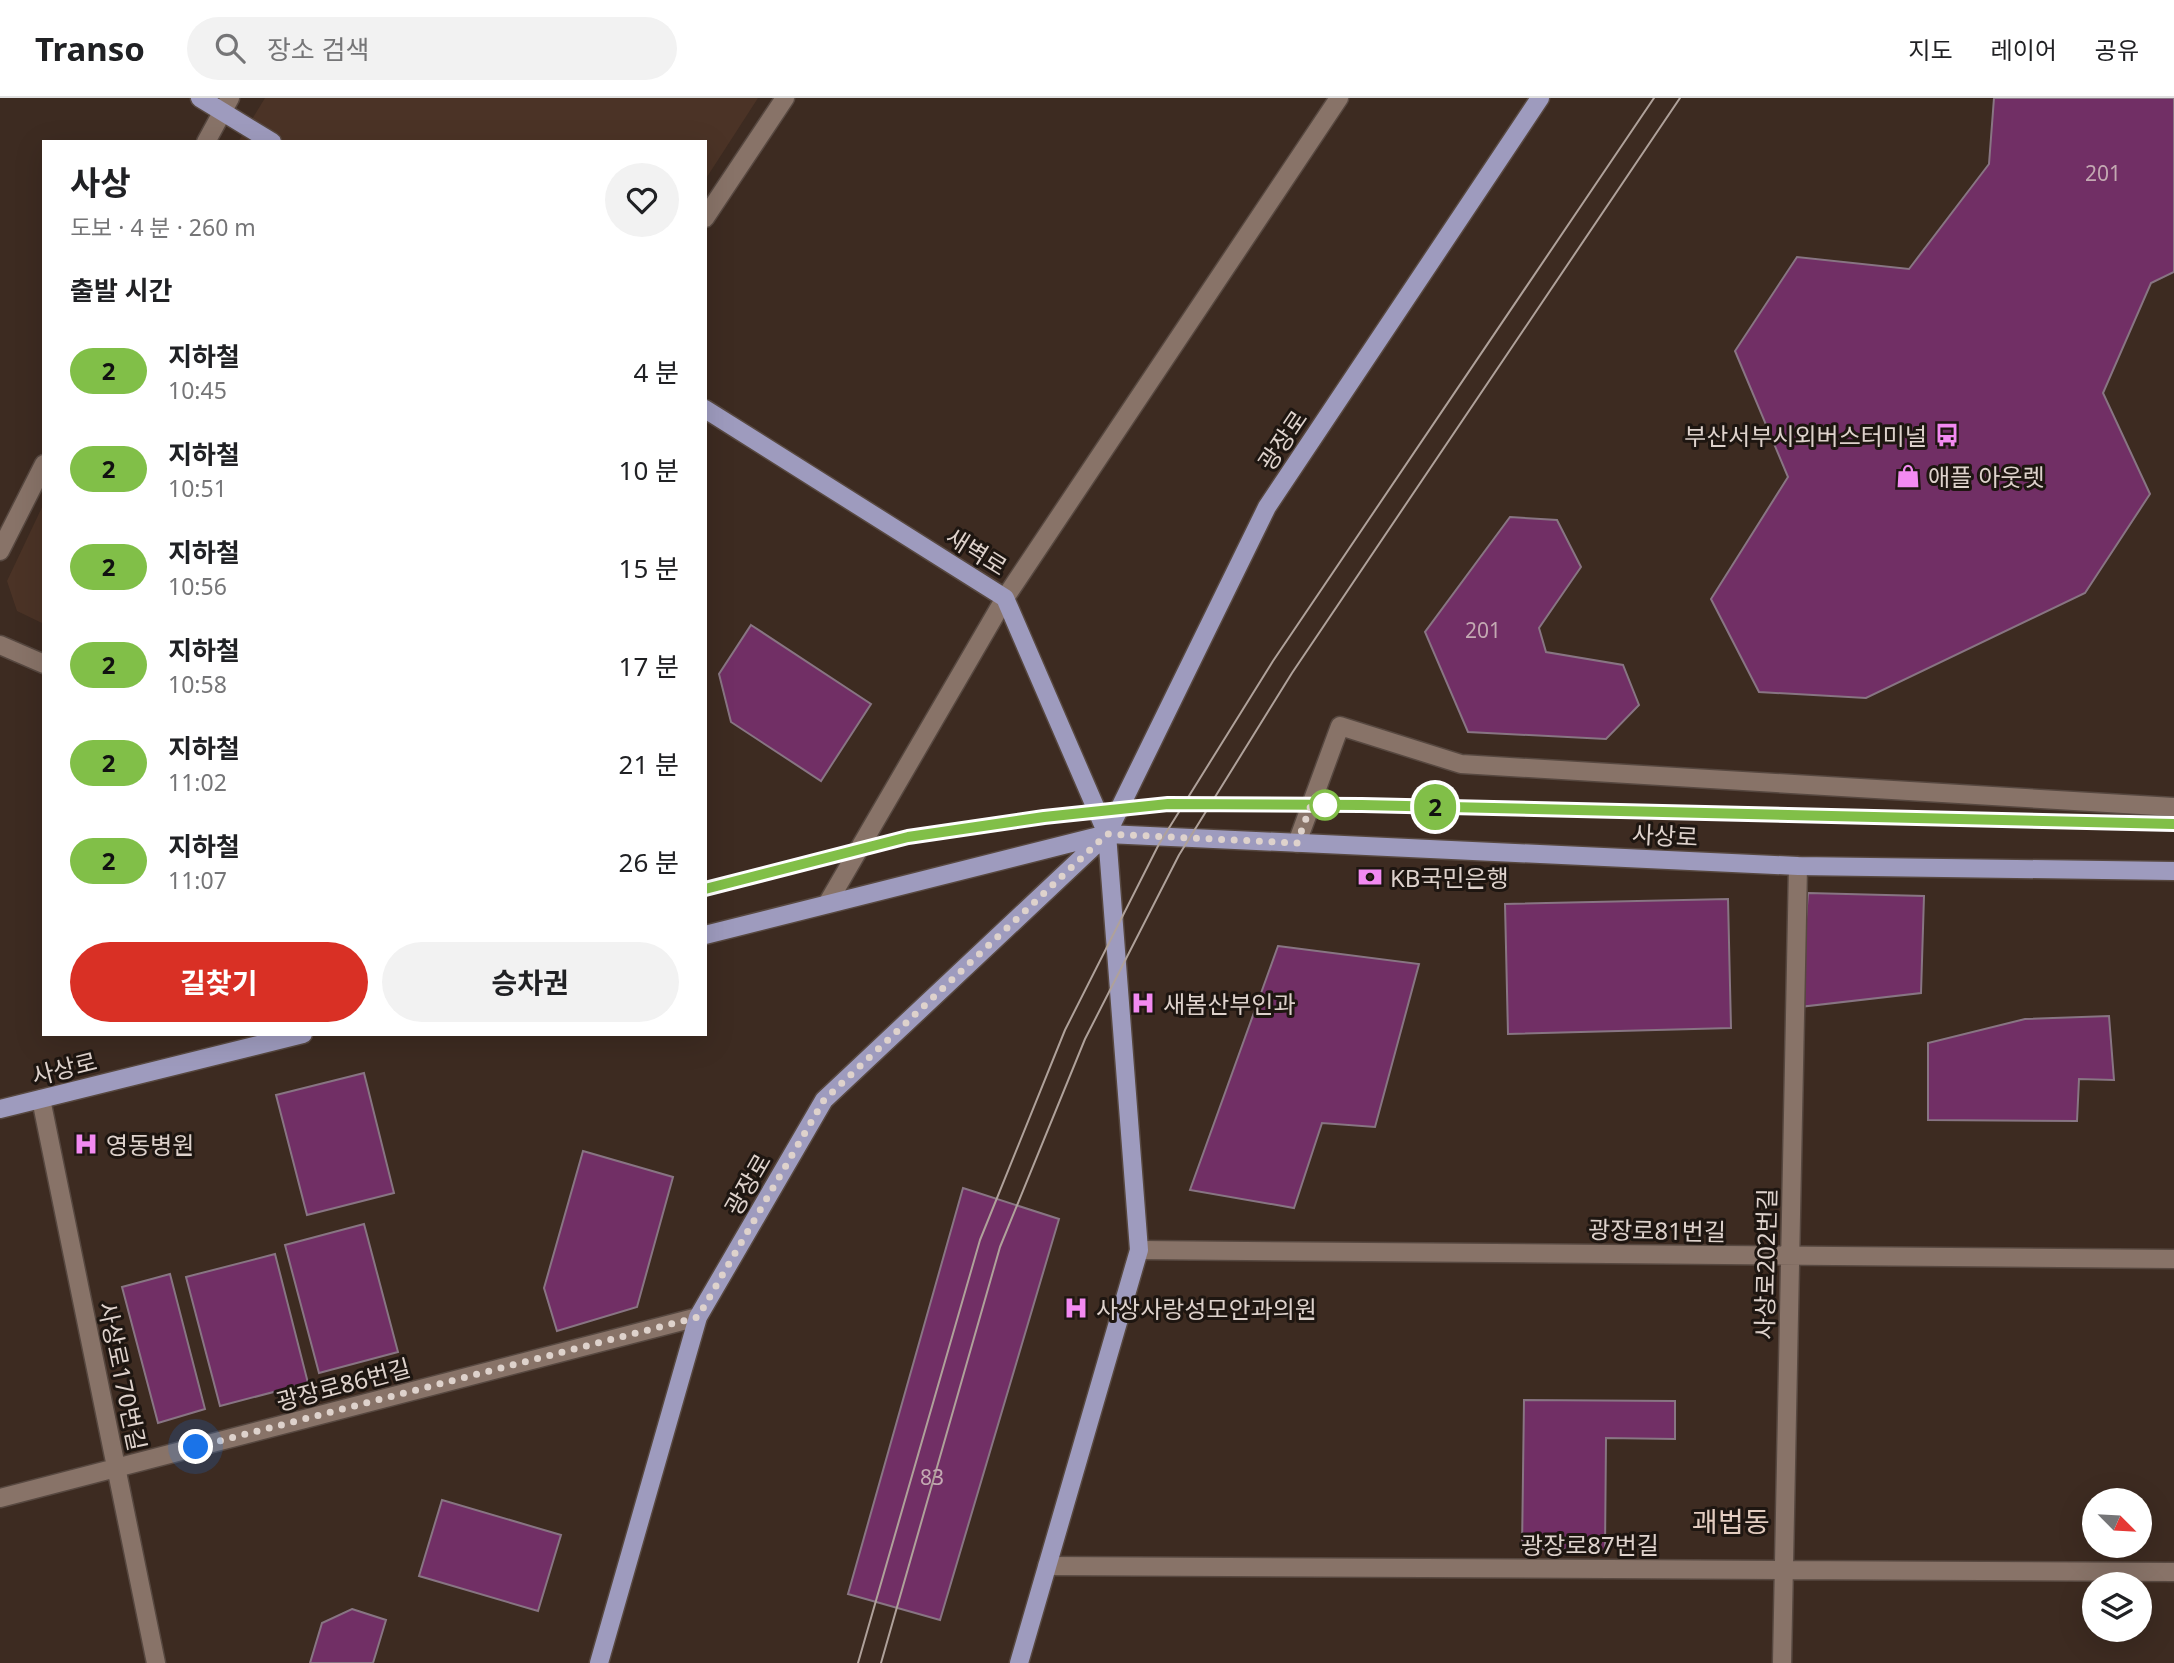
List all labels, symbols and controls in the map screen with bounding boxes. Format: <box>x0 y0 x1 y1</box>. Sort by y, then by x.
search box <box>187 17 677 80</box>
text: Transo <box>35 26 145 71</box>
icon: search <box>211 29 249 67</box>
text: 장소 검색 <box>267 31 369 67</box>
text: 지도 <box>1908 33 1953 66</box>
text: 레이어 <box>1991 33 2057 66</box>
text: 공유 <box>2095 33 2139 66</box>
house number: 201 <box>2085 159 2121 187</box>
text: 사상 <box>70 160 131 205</box>
button: heart <box>605 163 679 237</box>
text: 도보 · 4 분 · 260 m <box>70 211 256 243</box>
text: 출발 시간 <box>70 272 172 308</box>
text: 지하철 <box>168 338 240 374</box>
text: 2 <box>102 354 115 387</box>
text: 4 분 <box>633 354 679 390</box>
text: 10:45 <box>168 374 227 406</box>
street label: 광장로 <box>1250 403 1314 477</box>
place label: 부산서부시외버스터미널 <box>1684 419 1927 452</box>
bus stop icon: 부산서부시외버스터미널 <box>1933 421 1961 449</box>
text: 지하철 <box>168 436 240 472</box>
text: 2 <box>102 452 115 485</box>
text: 10 분 <box>619 452 679 488</box>
place label: 애플 아웃렛 <box>1928 460 2045 493</box>
shop icon: 애플 아웃렛 <box>1894 462 1922 490</box>
text: 10:51 <box>168 472 227 504</box>
street label: 새벽로 <box>940 519 1014 583</box>
text: 지하철 <box>168 534 240 570</box>
text: 2 <box>102 550 115 583</box>
text: 15 분 <box>619 550 679 586</box>
text: 10:56 <box>168 570 227 602</box>
house number: 201 <box>1465 616 1501 644</box>
text: 지하철 <box>168 632 240 668</box>
text: 2 <box>102 648 115 681</box>
text: 17 분 <box>619 648 679 684</box>
text: 10:58 <box>168 668 227 700</box>
text: 지하철 <box>168 730 240 766</box>
text: 2 <box>102 746 115 779</box>
text: 21 분 <box>619 746 679 782</box>
text: 11:02 <box>168 766 227 798</box>
line badge: 2 <box>1412 784 1458 830</box>
unlabelled marker <box>1310 790 1340 820</box>
text: 2 <box>1428 790 1442 823</box>
street label: 사상로 <box>1631 817 1699 853</box>
text: 지하철 <box>168 828 240 864</box>
text: 2 <box>102 844 115 877</box>
text: 26 분 <box>619 844 679 880</box>
place label: KB국민은행 <box>1390 861 1509 894</box>
bank icon: KB국민은행 <box>1356 863 1384 891</box>
text: 11:07 <box>168 864 227 896</box>
button: 길찾기 <box>70 942 368 1022</box>
button: 승차권 <box>382 942 679 1022</box>
place label: 새봄산부인과 <box>1163 987 1295 1020</box>
hospital icon: 새봄산부인과 <box>1129 989 1157 1017</box>
street label: 사상로 <box>28 1044 100 1092</box>
place label: 영동병원 <box>106 1128 194 1161</box>
hospital icon: 영동병원 <box>72 1130 100 1158</box>
street label: 광장로 <box>716 1147 778 1221</box>
street label: 사상로202번길 <box>1747 1188 1783 1340</box>
street label: 광장로81번길 <box>1588 1212 1726 1248</box>
place label: 사상사랑성모안과의원 <box>1096 1292 1317 1325</box>
hospital icon: 사상사랑성모안과의원 <box>1062 1294 1090 1322</box>
street label: 사상로170번길 <box>91 1298 155 1454</box>
street label: 광장로86번길 <box>272 1350 414 1418</box>
your location <box>178 1429 213 1464</box>
house number: 83 <box>920 1463 944 1491</box>
north arrow <box>2082 1488 2152 1558</box>
map controls <box>2082 1488 2152 1642</box>
district label: 괘법동 <box>1692 1502 1770 1540</box>
street label: 광장로87번길 <box>1521 1528 1659 1561</box>
button: layers <box>2082 1572 2152 1642</box>

